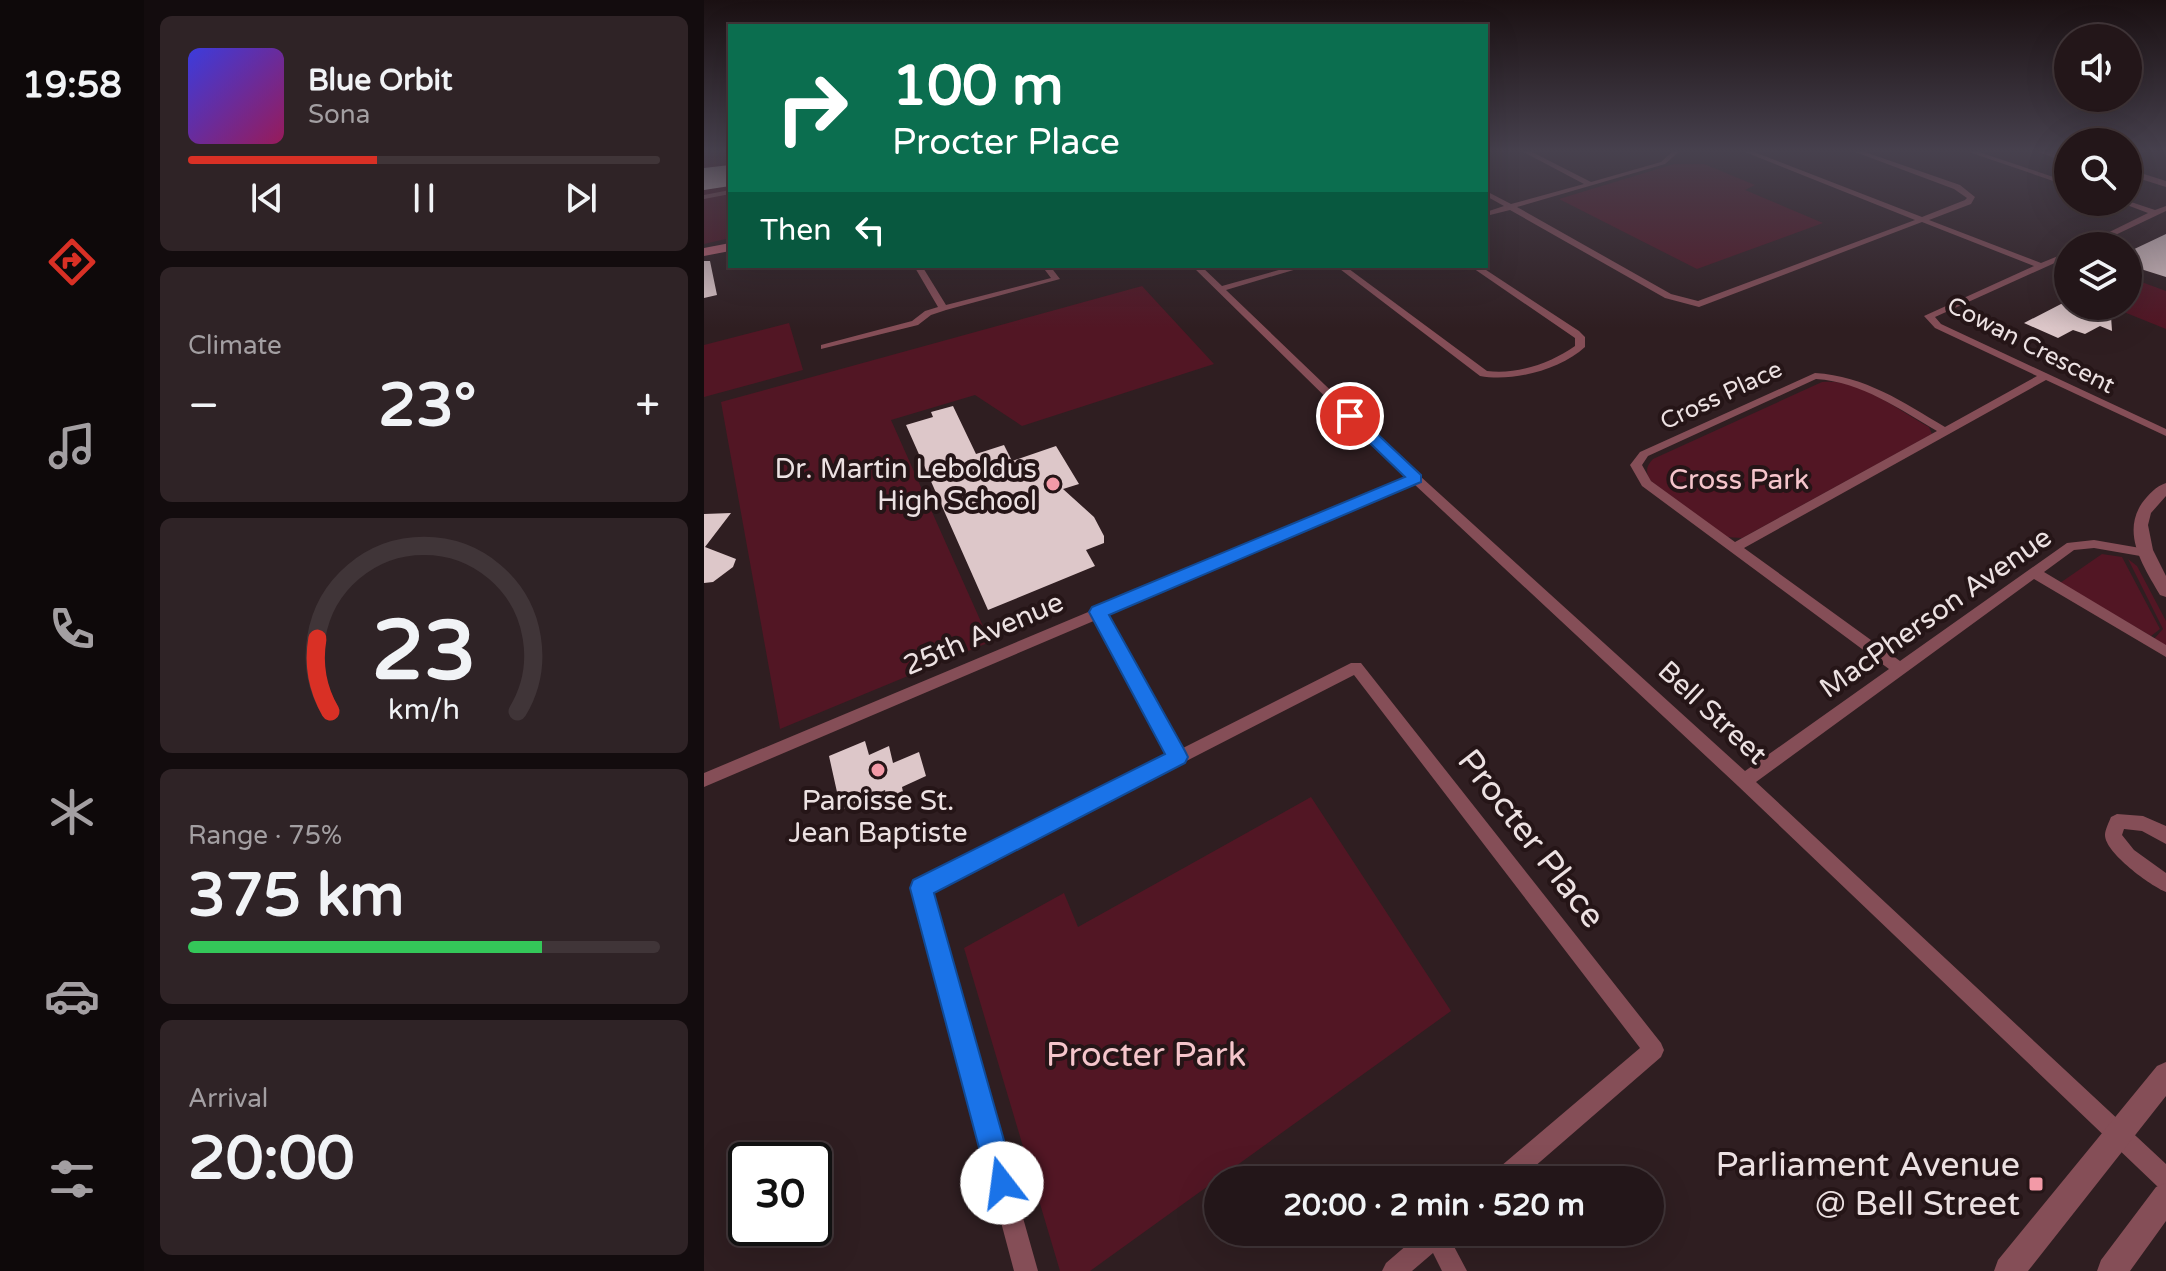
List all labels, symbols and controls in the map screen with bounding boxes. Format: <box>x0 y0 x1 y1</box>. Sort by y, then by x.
map controls <box>2054 24 2142 320</box>
button: sound <box>2054 24 2142 112</box>
text: 100 m <box>892 53 1063 120</box>
icon: right <box>760 56 864 160</box>
text: Blue Orbit <box>308 62 453 99</box>
text: 19:58 <box>22 64 122 107</box>
text: Sona <box>308 99 370 130</box>
text: Procter Place <box>892 121 1120 164</box>
button: search <box>2054 128 2142 216</box>
icon: previous <box>245 176 289 220</box>
icon: pause <box>402 176 446 220</box>
icon: next <box>559 176 603 220</box>
icon: left <box>848 208 892 252</box>
text: Then <box>760 212 832 249</box>
button: layers <box>2054 232 2142 320</box>
icon: directions <box>44 234 100 290</box>
street label: Cowan Crescent <box>1942 291 2119 400</box>
text: Climate <box>188 330 282 361</box>
street label: Cross Place <box>1656 355 1787 436</box>
text: 23° <box>378 370 476 442</box>
text: − <box>188 380 219 433</box>
text: + <box>635 380 660 433</box>
pin <box>1316 382 1384 450</box>
icon: arrive <box>1328 394 1372 438</box>
icon: music <box>44 418 100 474</box>
place label: Dr. Martin Leboldus High School <box>774 452 1037 518</box>
park label: Cross Park <box>1669 463 1809 497</box>
marker: Dr. Martin Leboldus High School <box>1044 475 1062 493</box>
street label: MacPherson Avenue <box>1813 520 2058 706</box>
street label: 25th Avenue <box>898 585 1068 683</box>
icon: phone <box>44 601 100 657</box>
text: 23 <box>372 601 476 701</box>
street label: Bell Street <box>1651 654 1774 772</box>
text: km/h <box>388 693 460 727</box>
street label: Procter Place <box>1448 742 1613 936</box>
marker: Paroisse St. Jean Baptiste <box>869 761 887 779</box>
icon: climate <box>44 784 100 840</box>
place label: Paroisse St. Jean Baptiste <box>788 784 968 850</box>
text: Range · 75% <box>188 820 342 851</box>
text: 375 km <box>188 860 404 932</box>
icon: car <box>44 968 100 1024</box>
park label: Procter Park <box>1046 1035 1246 1076</box>
text: Arrival <box>188 1083 268 1114</box>
text: 20:00 <box>188 1123 354 1195</box>
position arrow <box>960 1141 1044 1225</box>
speed limit sign: 30 <box>728 1142 832 1246</box>
place label: Parliament Avenue @ Bell Street <box>1716 1145 2020 1225</box>
icon: filters <box>44 1151 100 1207</box>
marker: Parliament Avenue @ Bell Street <box>2027 1175 2045 1193</box>
text: 20:00 · 2 min · 520 m <box>1283 1187 1585 1224</box>

